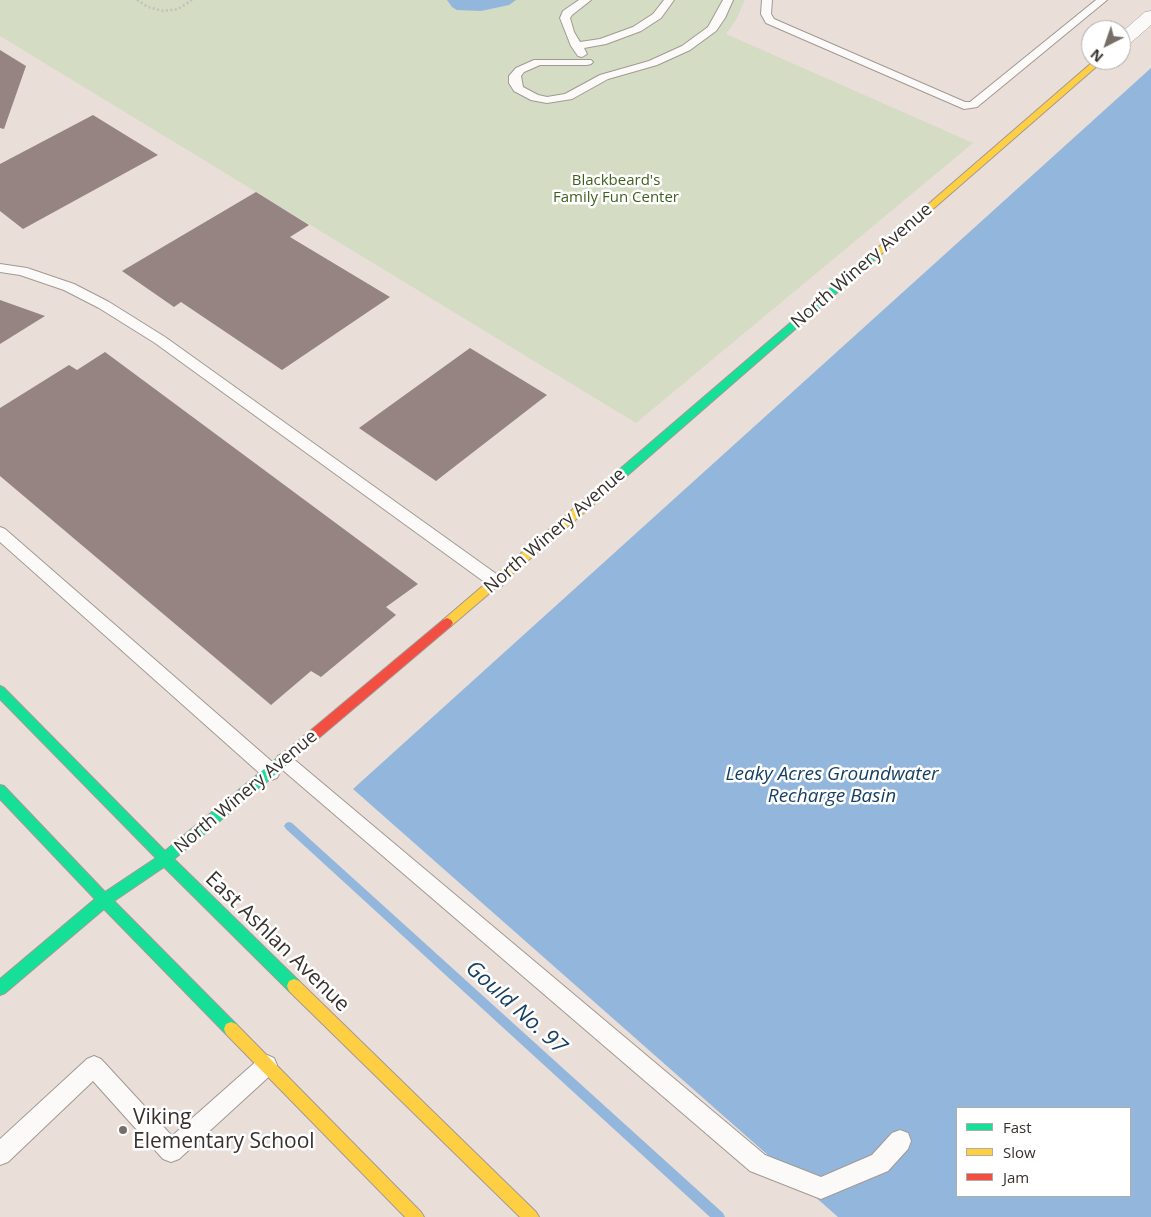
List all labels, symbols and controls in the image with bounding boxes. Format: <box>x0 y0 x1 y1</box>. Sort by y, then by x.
north arrow <box>1081 20 1131 70</box>
text: N <box>1086 45 1107 67</box>
park label: Blackbeard's Family Fun Center <box>553 172 679 207</box>
street label: North Winery Avenue <box>787 199 937 333</box>
street label: North Winery Avenue <box>480 464 630 598</box>
street label: North Winery Avenue <box>170 726 322 858</box>
water label: Leaky Acres Groundwater Recharge Basin <box>725 764 939 808</box>
street label: East Ashlan Avenue <box>200 867 354 1017</box>
water label: Gould No. 97 <box>460 956 572 1060</box>
place label: Viking Elementary School <box>133 1105 315 1155</box>
legend <box>956 1107 1131 1197</box>
text: Fast <box>1003 1117 1032 1137</box>
marker: Viking Elementary School <box>117 1124 129 1136</box>
text: Slow <box>1003 1142 1036 1162</box>
text: Jam <box>1003 1167 1029 1187</box>

